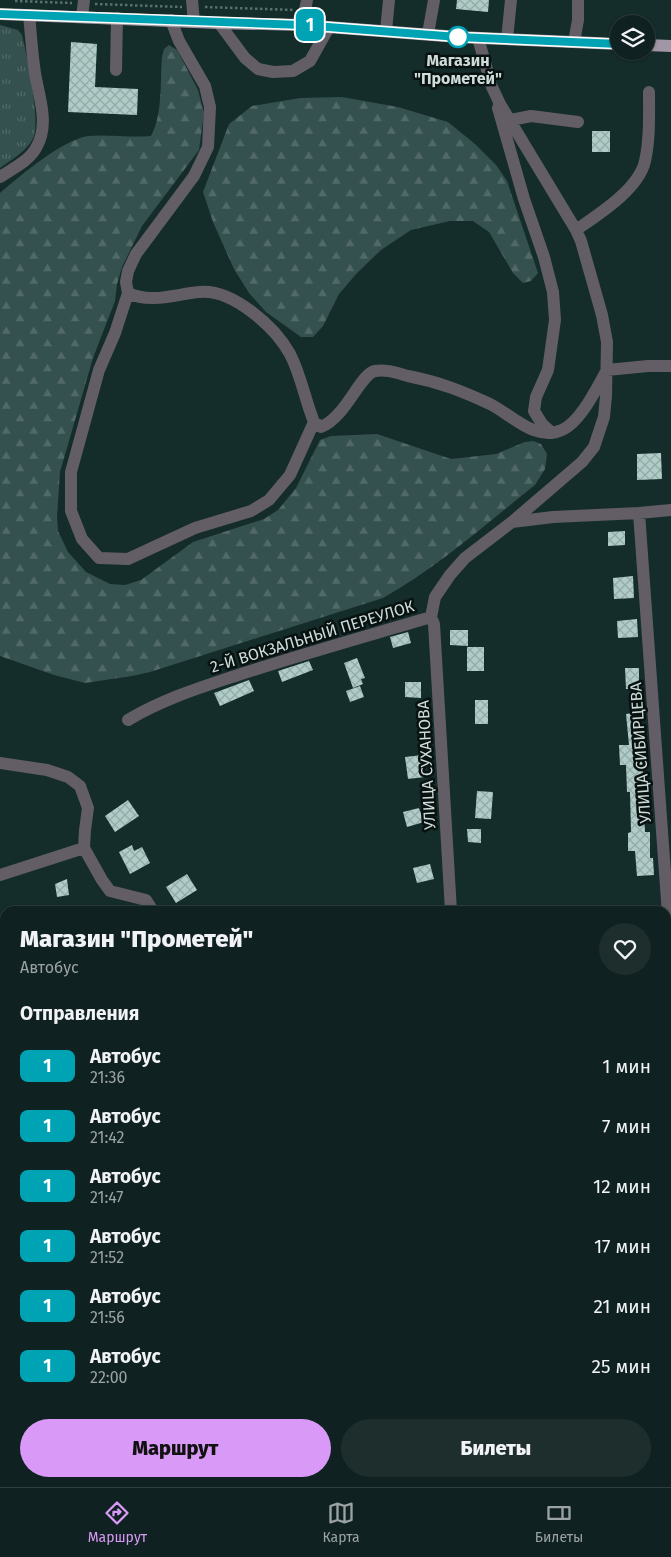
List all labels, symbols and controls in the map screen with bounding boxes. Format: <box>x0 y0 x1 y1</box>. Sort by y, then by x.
line badge: 1 <box>294 9 326 41</box>
text: 1 <box>306 14 314 36</box>
map controls <box>610 15 655 60</box>
button: layers <box>610 15 655 60</box>
marker: Магазин "Прометей" <box>447 26 469 48</box>
place label: Магазин "Прометей" <box>414 51 502 88</box>
street label: 2-Й ВОКЗАЛЬНЫЙ ПЕРЕУЛОК <box>208 596 417 677</box>
street label: УЛИЦА СИБИРЦЕВА <box>626 681 655 824</box>
street label: УЛИЦА СУХАНОВА <box>414 699 439 830</box>
button: heart <box>599 923 651 975</box>
text: Магазин "Прометей" <box>20 925 253 953</box>
text: Автобус <box>20 958 79 977</box>
text: Отправления <box>20 1002 139 1025</box>
text: Автобус <box>90 1045 161 1068</box>
text: 1 <box>43 1055 52 1077</box>
text: 1 мин <box>602 1055 651 1078</box>
text: 21:36 <box>90 1068 125 1087</box>
text: Автобус <box>90 1105 161 1128</box>
text: 1 <box>43 1115 52 1137</box>
text: 7 мин <box>602 1115 651 1138</box>
text: 21:42 <box>90 1128 124 1147</box>
text: Автобус <box>90 1165 161 1188</box>
text: 1 <box>43 1175 52 1197</box>
text: 12 мин <box>593 1175 651 1198</box>
text: 21:47 <box>90 1188 123 1207</box>
text: Автобус <box>90 1225 161 1248</box>
text: 1 <box>43 1235 52 1257</box>
text: 17 мин <box>594 1235 651 1258</box>
text: 21:52 <box>90 1248 124 1267</box>
text: Автобус <box>90 1285 161 1308</box>
text: 1 <box>43 1295 52 1317</box>
text: 21 мин <box>593 1295 651 1318</box>
text: 21:56 <box>90 1308 125 1327</box>
text: Автобус <box>90 1345 161 1368</box>
text: 1 <box>43 1355 52 1377</box>
text: 25 мин <box>592 1355 651 1378</box>
text: 22:00 <box>90 1368 128 1387</box>
button: Маршрут <box>20 1419 331 1477</box>
button: Билеты <box>341 1419 651 1477</box>
tab: Маршрут <box>88 1499 147 1546</box>
tab: Карта <box>322 1499 360 1546</box>
tab: Билеты <box>535 1499 583 1546</box>

